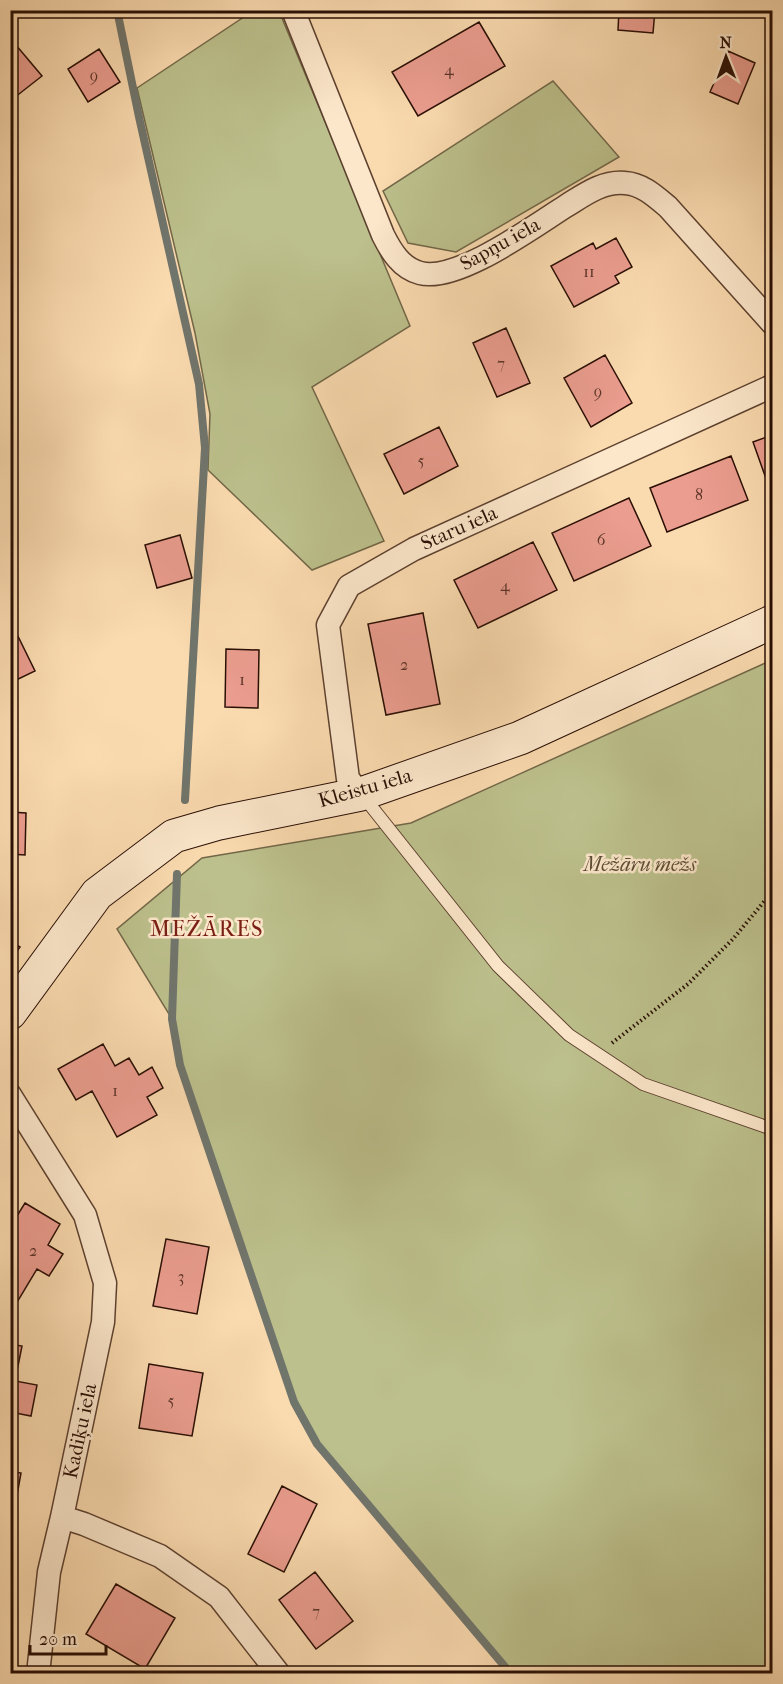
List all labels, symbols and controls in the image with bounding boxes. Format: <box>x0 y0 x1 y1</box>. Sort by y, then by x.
north arrow <box>696 27 756 87</box>
text: N <box>720 33 733 52</box>
house number: 4 <box>444 60 454 79</box>
house number: 9 <box>90 66 98 85</box>
street label: Sapņu iela <box>456 212 545 276</box>
house number: 11 <box>583 262 595 281</box>
house number: 7 <box>497 354 505 373</box>
house number: 9 <box>594 382 602 401</box>
house number: 5 <box>418 451 425 470</box>
house number: 8 <box>695 485 703 504</box>
street label: Staru iela <box>417 501 501 555</box>
house number: 6 <box>597 530 606 549</box>
house number: 4 <box>500 576 510 595</box>
house number: 2 <box>400 655 408 674</box>
house number: 1 <box>239 670 245 689</box>
street label: Kleistu iela <box>316 763 415 812</box>
park label: Mežāru mežs <box>582 853 697 876</box>
district label: MEŽĀRES <box>150 915 264 942</box>
house number: 1 <box>112 1081 118 1100</box>
house number: 2 <box>29 1241 37 1260</box>
house number: 3 <box>178 1267 184 1286</box>
street label: Kadiķu iela <box>59 1380 102 1481</box>
house number: 5 <box>168 1391 175 1410</box>
house number: 7 <box>312 1602 320 1621</box>
scale bar <box>30 1618 106 1656</box>
text: 20 m <box>39 1629 77 1650</box>

